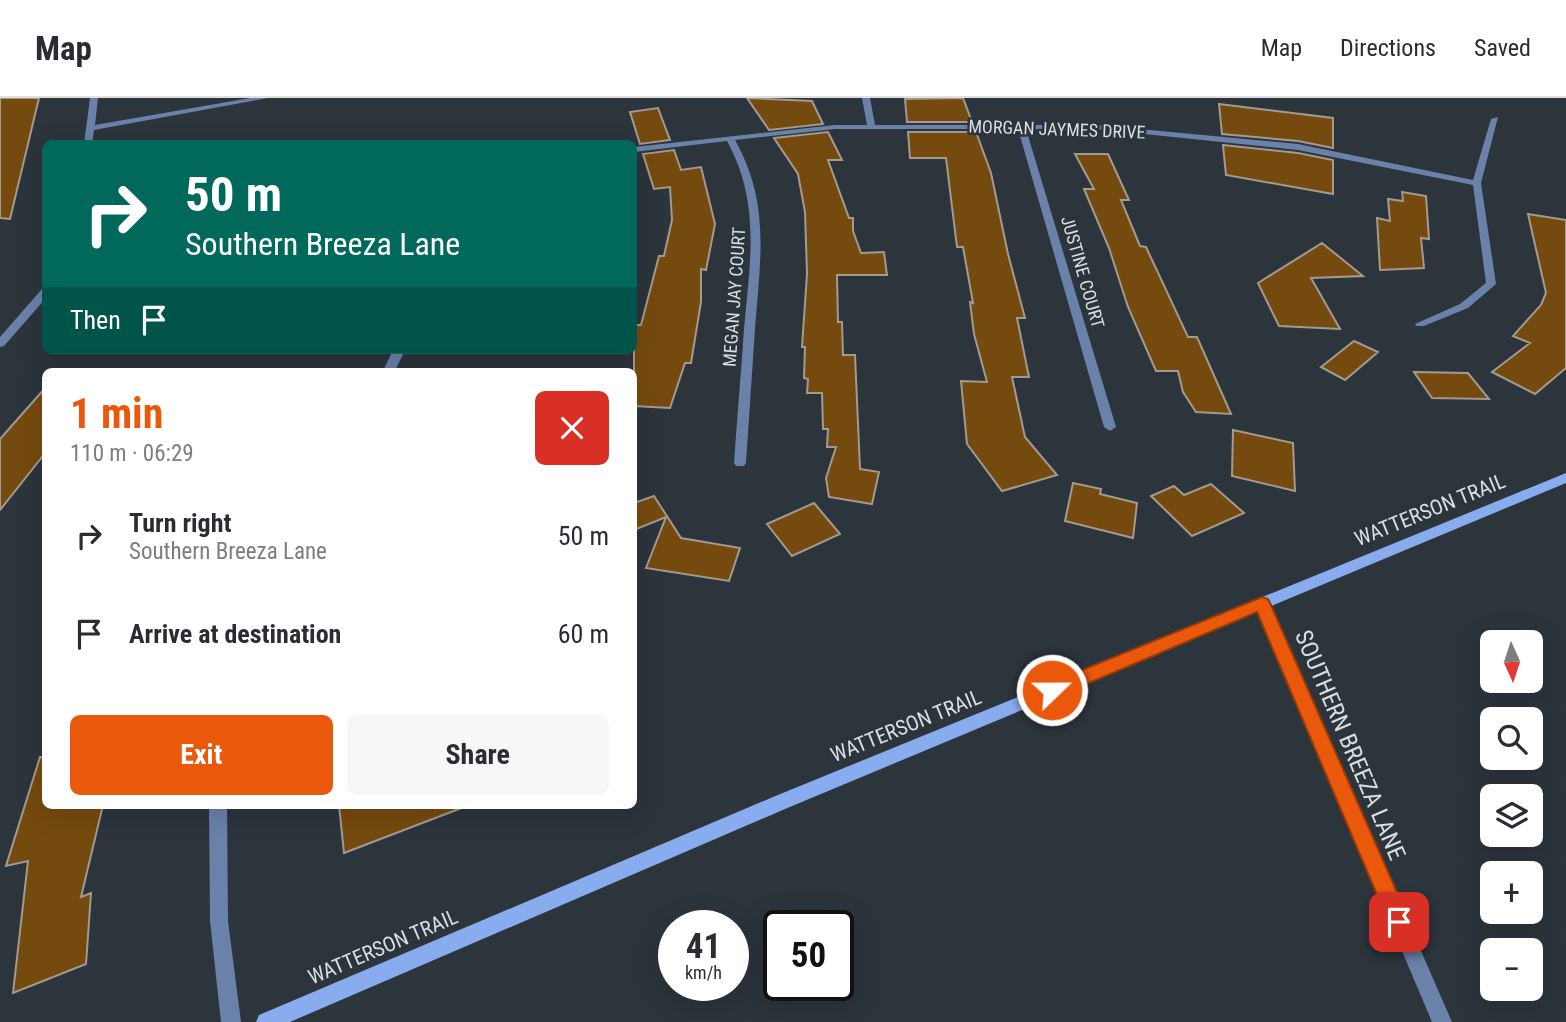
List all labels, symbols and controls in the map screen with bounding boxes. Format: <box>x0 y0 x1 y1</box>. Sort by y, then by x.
text: Map <box>35 29 92 68</box>
text: Map <box>1261 34 1302 62</box>
text: Directions <box>1340 34 1436 62</box>
text: Saved <box>1474 34 1531 62</box>
street label: MORGAN JAYMES DRIVE <box>968 115 1146 143</box>
text: 50 m <box>185 166 282 223</box>
icon: right <box>70 168 161 259</box>
street label: JUSTINE COURT <box>1057 214 1109 330</box>
text: Southern Breeza Lane <box>185 225 460 263</box>
street label: MEGAN JAY COURT <box>719 227 749 367</box>
icon: arrive <box>135 301 173 339</box>
text: Then <box>70 305 121 335</box>
text: 1 min <box>70 389 163 438</box>
button: close <box>535 391 609 465</box>
text: 110 m · 06:29 <box>70 440 194 467</box>
street label: WATTERSON TRAIL <box>1351 469 1509 551</box>
text: Turn right <box>129 508 231 538</box>
icon: right <box>70 517 108 555</box>
text: 50 m <box>558 521 609 551</box>
text: Southern Breeza Lane <box>129 538 327 565</box>
icon: arrive <box>70 615 108 653</box>
text: Arrive at destination <box>129 619 341 649</box>
text: 60 m <box>558 619 609 649</box>
street label: SOUTHERN BREEZA LANE <box>1289 626 1411 864</box>
north arrow <box>1480 630 1544 693</box>
map controls <box>1480 630 1543 1001</box>
position arrow <box>1015 653 1089 727</box>
street label: WATTERSON TRAIL <box>827 685 985 767</box>
button: search <box>1480 707 1543 770</box>
button: Exit <box>70 715 333 795</box>
button: Share <box>347 715 609 795</box>
button: layers <box>1480 784 1543 847</box>
button: + <box>1480 861 1543 924</box>
pin <box>1369 892 1429 952</box>
icon: arrive <box>1380 903 1418 941</box>
street label: WATTERSON TRAIL <box>305 905 461 989</box>
speed limit sign: 50 <box>763 910 854 1001</box>
text: 41 <box>686 926 721 967</box>
button: − <box>1480 938 1543 1001</box>
text: km/h <box>685 962 722 983</box>

